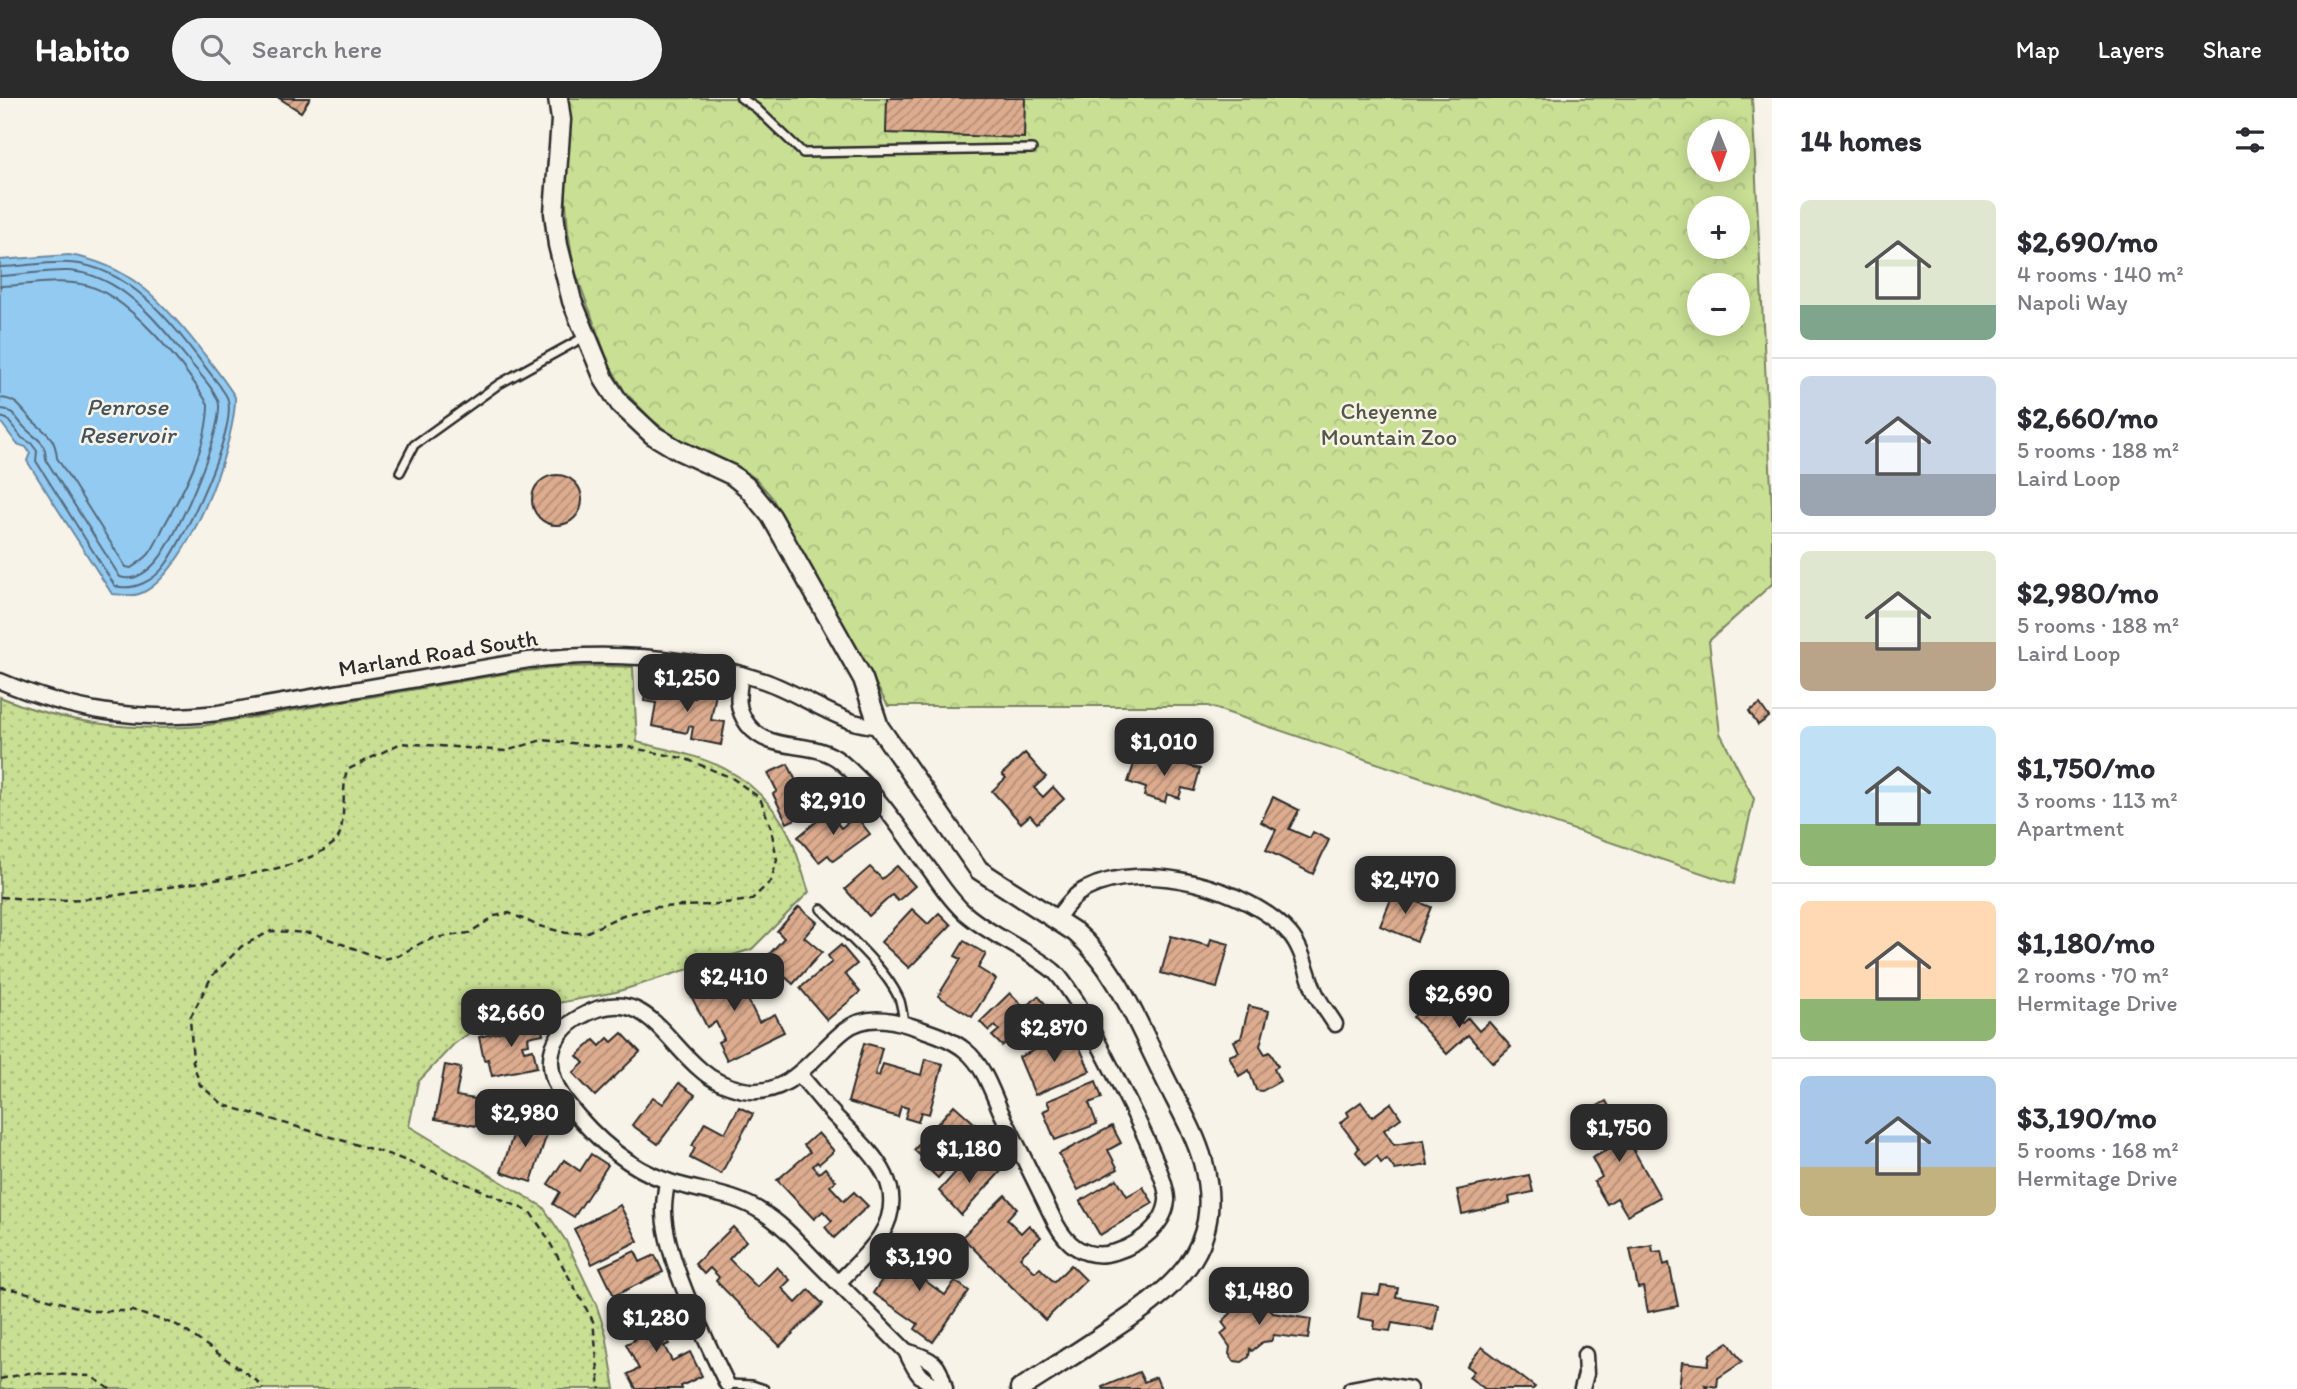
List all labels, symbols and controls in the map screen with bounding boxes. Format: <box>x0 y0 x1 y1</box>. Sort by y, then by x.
search box <box>172 18 662 81</box>
text: Habito <box>35 30 130 69</box>
icon: search <box>196 30 234 68</box>
text: Search here <box>252 33 382 65</box>
text: Map <box>2016 35 2060 64</box>
text: Layers <box>2098 35 2165 64</box>
text: Share <box>2203 35 2262 64</box>
north arrow <box>1687 119 1750 182</box>
map controls <box>1687 119 1750 336</box>
icon: filters <box>2231 121 2269 159</box>
text: 14 homes <box>1800 122 1922 159</box>
button: + <box>1687 196 1750 259</box>
text: $2,690/mo <box>2017 223 2158 260</box>
icon: home <box>1856 228 1940 312</box>
text: 4 rooms · 140 m² <box>2017 260 2184 288</box>
button: − <box>1687 273 1750 336</box>
text: Napoli Way <box>2017 288 2128 316</box>
water label: Penrose Reservoir <box>79 392 177 449</box>
park label: Cheyenne Mountain Zoo <box>1321 397 1457 451</box>
text: $2,660/mo <box>2017 399 2158 436</box>
icon: home <box>1856 404 1940 488</box>
text: 5 rooms · 188 m² <box>2017 436 2179 464</box>
text: Laird Loop <box>2017 464 2120 492</box>
text: $2,980/mo <box>2017 574 2159 611</box>
icon: home <box>1856 579 1940 663</box>
text: 5 rooms · 188 m² <box>2017 611 2179 639</box>
street label: Marland Road South <box>336 623 540 683</box>
text: Laird Loop <box>2017 639 2120 667</box>
pin: $1,250 <box>630 654 744 714</box>
text: $1,250 <box>654 663 720 691</box>
pin: $1,010 <box>1107 718 1221 778</box>
text: $1,010 <box>1131 727 1197 755</box>
text: $1,750/mo <box>2017 749 2155 786</box>
icon: home <box>1856 754 1940 838</box>
pin: $2,910 <box>776 778 890 837</box>
text: $2,910 <box>800 786 866 814</box>
text: 3 rooms · 113 m² <box>2017 786 2178 814</box>
text: Apartment <box>2017 814 2124 842</box>
pin: $2,470 <box>1348 856 1462 916</box>
text: $2,470 <box>1371 865 1439 893</box>
text: $1,180/mo <box>2017 924 2155 961</box>
icon: home <box>1856 929 1940 1013</box>
pin: $2,410 <box>677 954 791 1013</box>
text: 2 rooms · 70 m² <box>2017 961 2169 989</box>
text: $2,410 <box>700 962 768 990</box>
pin: $2,690 <box>1402 970 1516 1030</box>
text: $2,690 <box>1425 979 1493 1007</box>
text: Hermitage Drive <box>2017 989 2177 1017</box>
pin: $2,660 <box>454 990 568 1049</box>
text: $2,660 <box>477 998 545 1026</box>
pin: $2,870 <box>997 1004 1111 1064</box>
text: $2,870 <box>1020 1013 1088 1041</box>
pin: $2,980 <box>468 1090 582 1149</box>
text: $2,980 <box>491 1098 559 1126</box>
text: $3,190/mo <box>2017 1099 2157 1136</box>
pin: $1,750 <box>1562 1104 1676 1164</box>
icon: home <box>1856 1104 1940 1188</box>
text: $1,750 <box>1586 1113 1652 1141</box>
pin: $1,180 <box>912 1126 1026 1185</box>
text: $1,180 <box>936 1134 1002 1162</box>
text: 5 rooms · 168 m² <box>2017 1136 2179 1164</box>
text: Hermitage Drive <box>2017 1164 2177 1192</box>
pin: $3,190 <box>862 1234 976 1293</box>
text: $3,190 <box>886 1242 952 1270</box>
pin: $1,480 <box>1202 1268 1316 1327</box>
text: $1,480 <box>1225 1276 1293 1304</box>
pin: $1,280 <box>599 1294 713 1354</box>
text: $1,280 <box>623 1303 689 1331</box>

